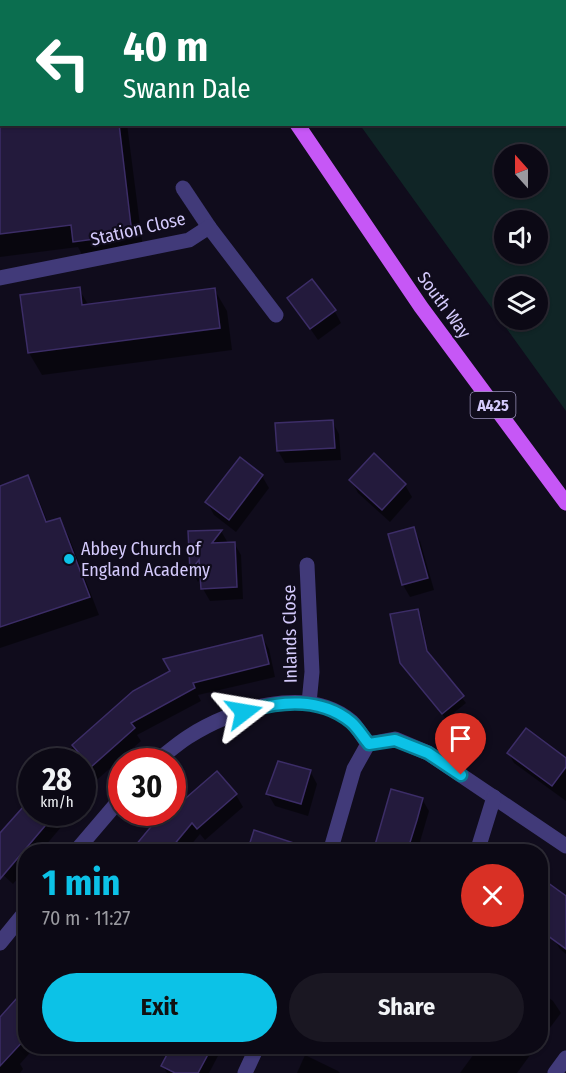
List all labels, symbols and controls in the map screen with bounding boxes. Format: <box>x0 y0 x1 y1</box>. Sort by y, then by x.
text: 40 m <box>123 22 208 72</box>
icon: left <box>24 24 102 102</box>
text: Swann Dale <box>123 73 250 105</box>
north arrow <box>494 144 548 198</box>
map controls <box>494 144 548 330</box>
street label: Station Close <box>88 207 188 251</box>
button: sound <box>494 210 548 264</box>
street label: South Way <box>412 267 476 343</box>
button: layers <box>494 276 548 330</box>
road number: A425 <box>470 392 516 418</box>
place label: Abbey Church of England Academy <box>81 538 210 581</box>
marker: Abbey Church of England Academy <box>62 552 76 566</box>
street label: Inlands Close <box>278 585 302 683</box>
position arrow <box>212 680 276 744</box>
pin <box>435 713 486 775</box>
icon: arrive <box>444 722 477 755</box>
speed limit sign: 30 <box>108 748 186 826</box>
text: 28 <box>42 762 72 798</box>
text: km/h <box>40 793 74 811</box>
text: 1 min <box>42 861 120 905</box>
button: close <box>461 864 524 927</box>
text: 70 m · 11:27 <box>42 906 130 930</box>
button: Exit <box>42 973 277 1042</box>
button: Share <box>289 973 524 1042</box>

